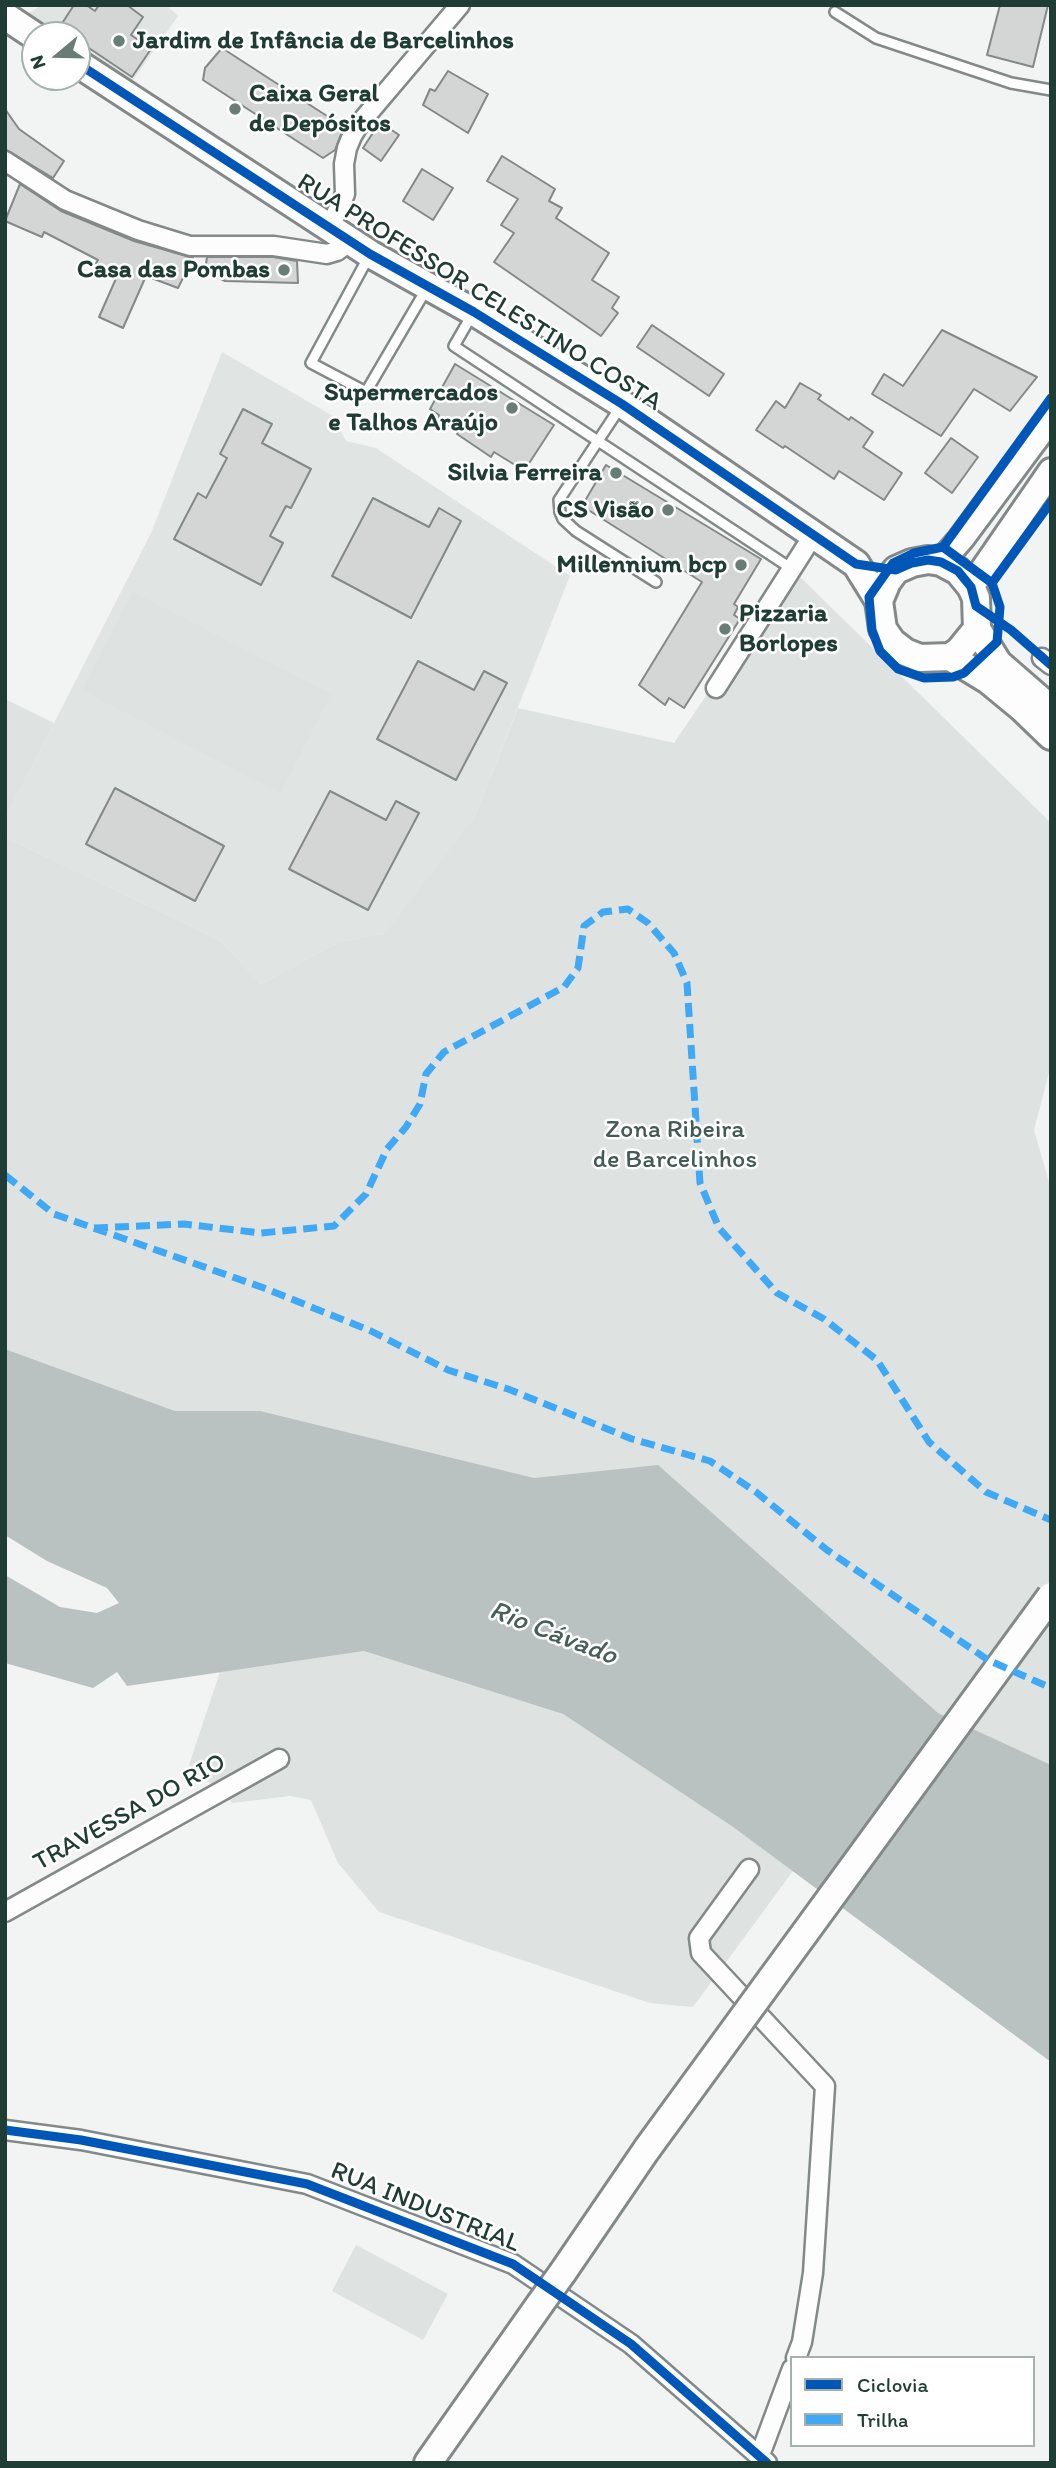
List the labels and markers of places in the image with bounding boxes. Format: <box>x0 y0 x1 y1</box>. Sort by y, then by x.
place label: Jardim de Infância de Barcelinhos <box>133 25 514 57</box>
marker: Jardim de Infância de Barcelinhos <box>111 33 127 49</box>
place label: Caixa Geral de Depósitos <box>249 78 391 140</box>
marker: Caixa Geral de Depósitos <box>227 101 243 117</box>
place label: Casa das Pombas <box>77 254 270 286</box>
marker: Casa das Pombas <box>276 262 292 278</box>
place label: Supermercados e Talhos Araújo <box>324 377 498 438</box>
marker: Supermercados e Talhos Araújo <box>504 400 520 416</box>
place label: Silvia Ferreira <box>447 457 602 489</box>
marker: Silvia Ferreira <box>608 465 624 481</box>
place label: CS Visão <box>557 494 654 526</box>
marker: CS Visão <box>660 502 676 518</box>
place label: Millennium bcp <box>557 549 727 581</box>
marker: Millennium bcp <box>733 557 749 573</box>
place label: Pizzaria Borlopes <box>739 598 838 660</box>
marker: Pizzaria Borlopes <box>717 621 733 637</box>

